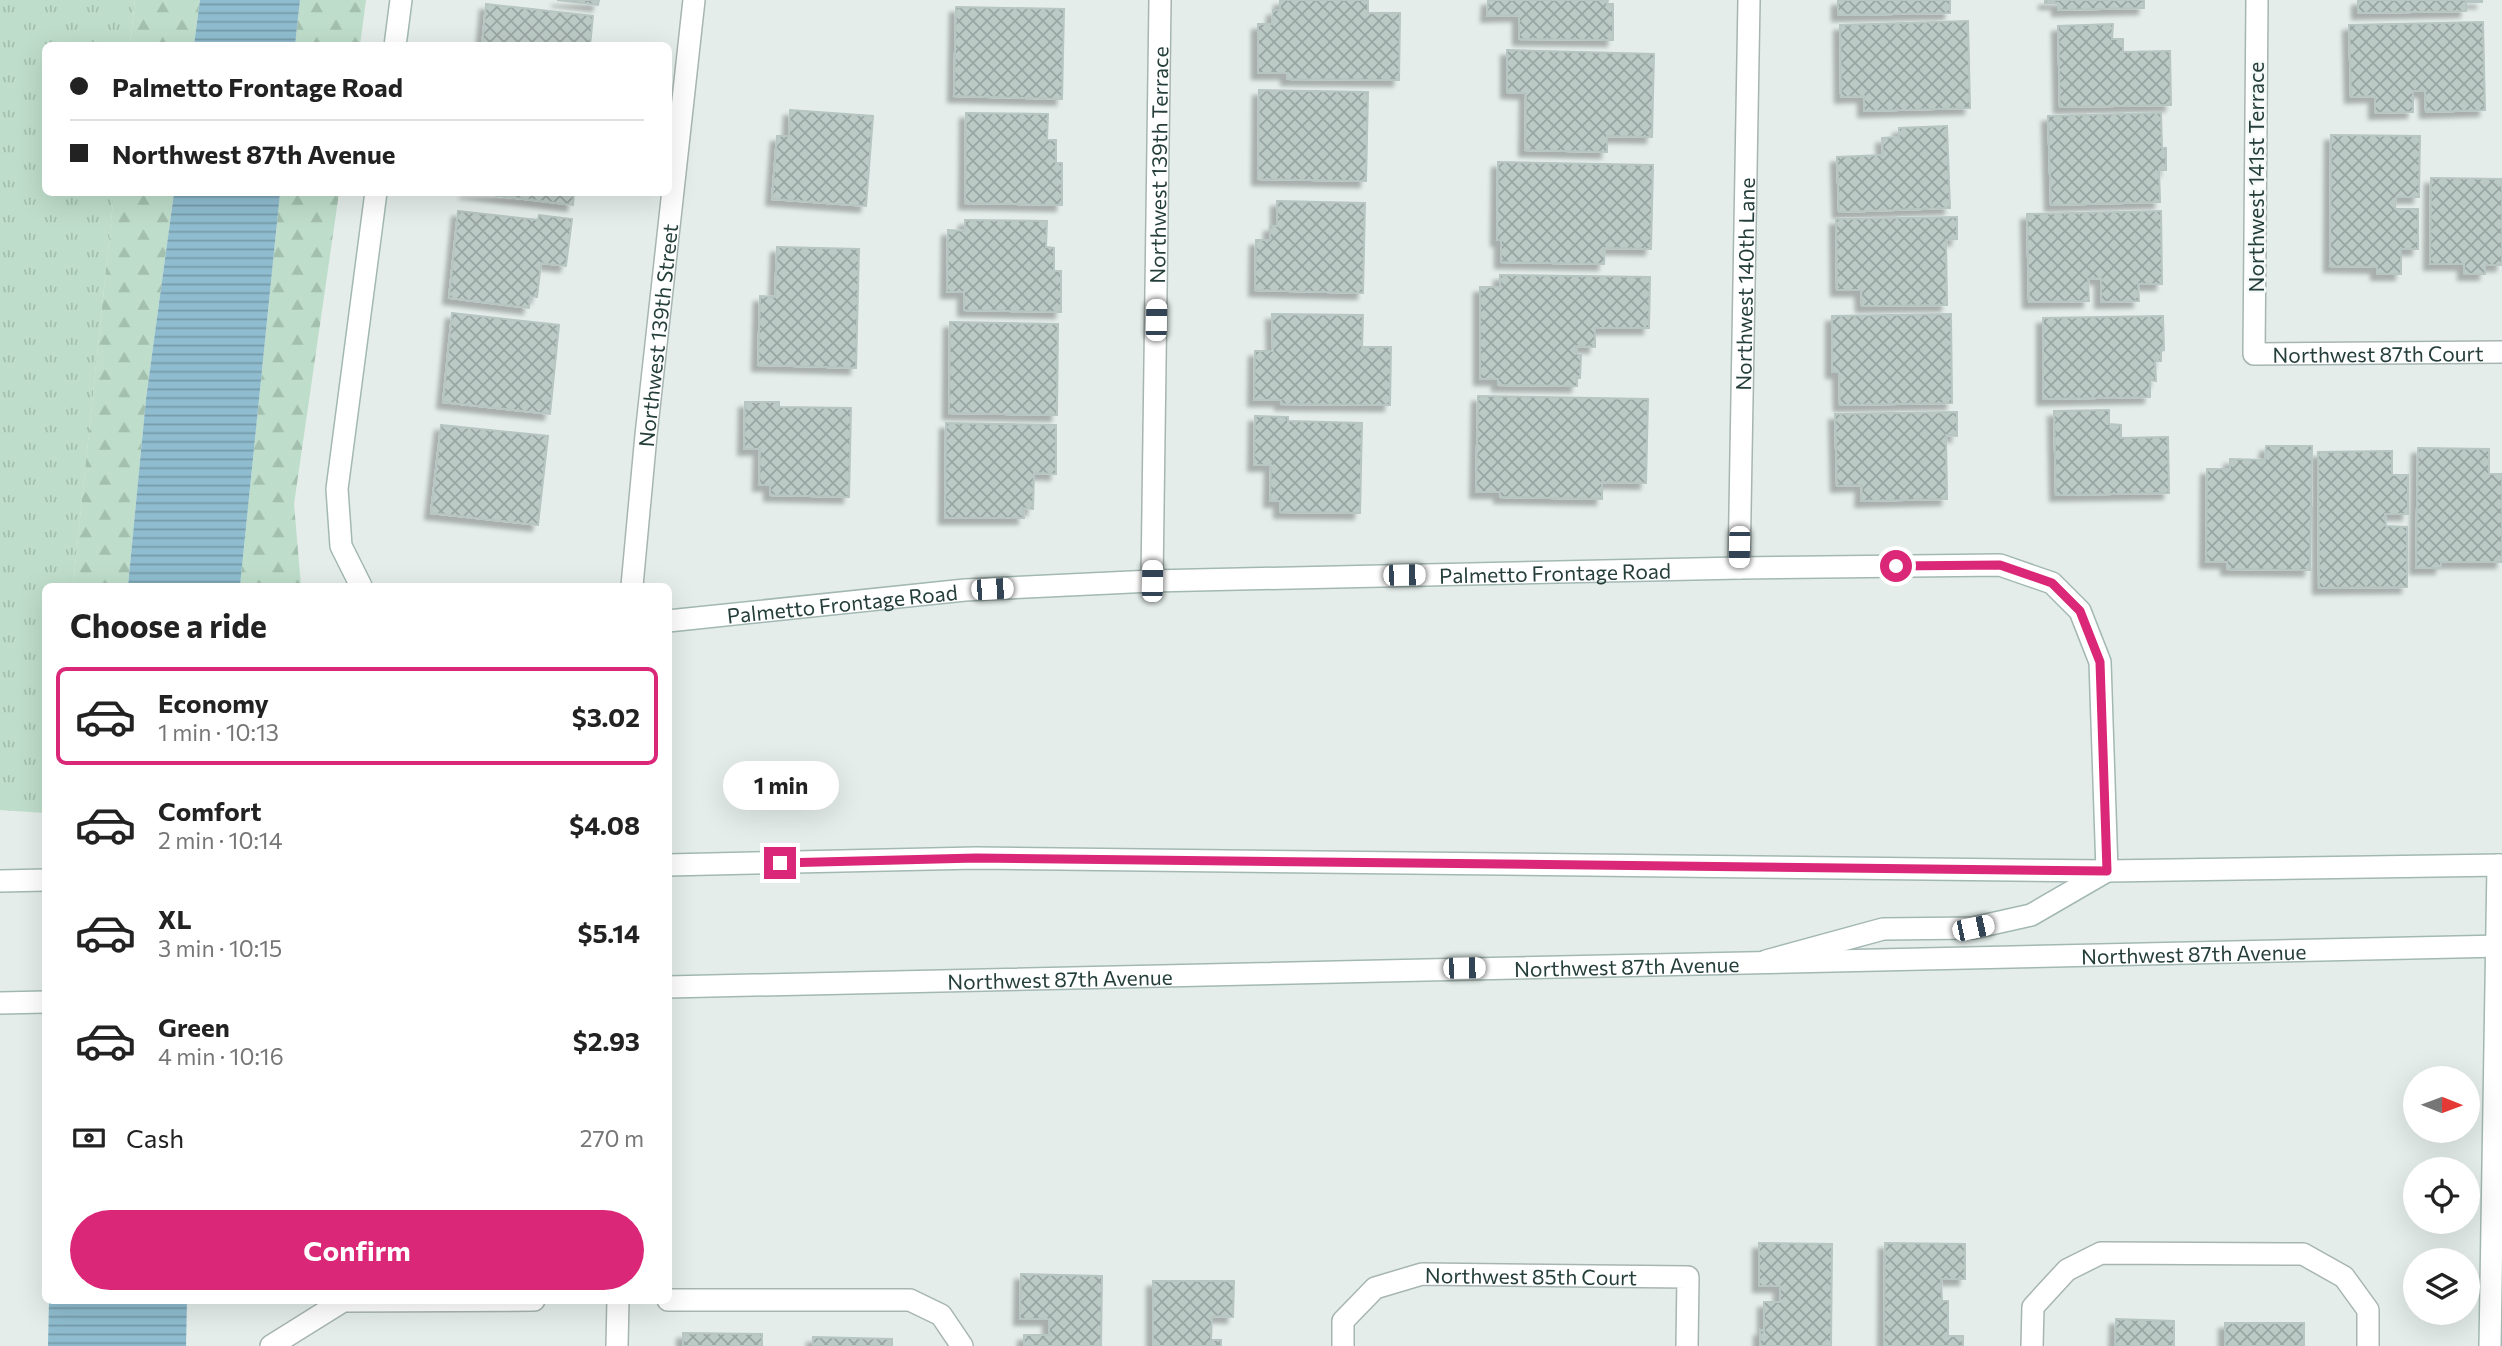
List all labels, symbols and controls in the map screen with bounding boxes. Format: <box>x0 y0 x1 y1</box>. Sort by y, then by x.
street label: Northwest 139th Terrace <box>1144 46 1172 284</box>
street label: Northwest 141st Terrace <box>2243 62 2268 292</box>
text: Palmetto Frontage Road <box>112 71 403 102</box>
text: Northwest 87th Avenue <box>112 138 395 169</box>
street label: Northwest 140th Lane <box>1730 177 1758 391</box>
street label: Northwest 139th Street <box>632 222 682 448</box>
car <box>1146 299 1167 341</box>
street label: Northwest 87th Court <box>2272 340 2484 366</box>
car <box>1729 526 1750 568</box>
route start <box>1880 550 1912 582</box>
street label: Palmetto Frontage Road <box>1439 557 1671 587</box>
car <box>1142 560 1163 602</box>
car <box>1383 564 1426 586</box>
car <box>971 577 1014 601</box>
street label: Palmetto Frontage Road <box>725 578 959 627</box>
text: Choose a ride <box>70 605 267 645</box>
icon: car <box>74 685 137 748</box>
text: Economy <box>158 687 269 718</box>
text: $3.02 <box>572 701 640 732</box>
text: 1 min · 10:13 <box>158 718 279 746</box>
callout: 1 min <box>722 762 838 810</box>
text: 1 min <box>754 771 808 799</box>
icon: car <box>74 793 137 856</box>
text: Comfort <box>158 795 261 826</box>
text: $4.08 <box>569 809 640 840</box>
text: 2 min · 10:14 <box>158 826 282 854</box>
route end <box>764 847 796 879</box>
icon: car <box>74 901 137 964</box>
text: XL <box>158 903 192 934</box>
car <box>1951 913 1996 943</box>
text: $5.14 <box>578 917 640 948</box>
text: 3 min · 10:15 <box>158 934 282 962</box>
street label: Northwest 87th Avenue <box>2081 938 2307 968</box>
street label: Northwest 87th Avenue <box>1514 951 1740 981</box>
car <box>1443 957 1486 979</box>
street label: Northwest 87th Avenue <box>947 963 1173 993</box>
icon: car <box>74 1009 137 1072</box>
text: Green <box>158 1011 230 1042</box>
text: $2.93 <box>573 1025 640 1056</box>
text: 4 min · 10:16 <box>158 1042 284 1070</box>
north arrow <box>2403 1066 2480 1143</box>
map controls <box>2403 1066 2480 1325</box>
icon: cash <box>70 1119 108 1157</box>
text: Cash <box>126 1122 184 1153</box>
text: 270 m <box>580 1124 644 1152</box>
button: locate <box>2403 1157 2480 1234</box>
button: Confirm <box>70 1210 644 1290</box>
button: layers <box>2403 1248 2480 1325</box>
street label: Northwest 85th Court <box>1425 1262 1637 1289</box>

